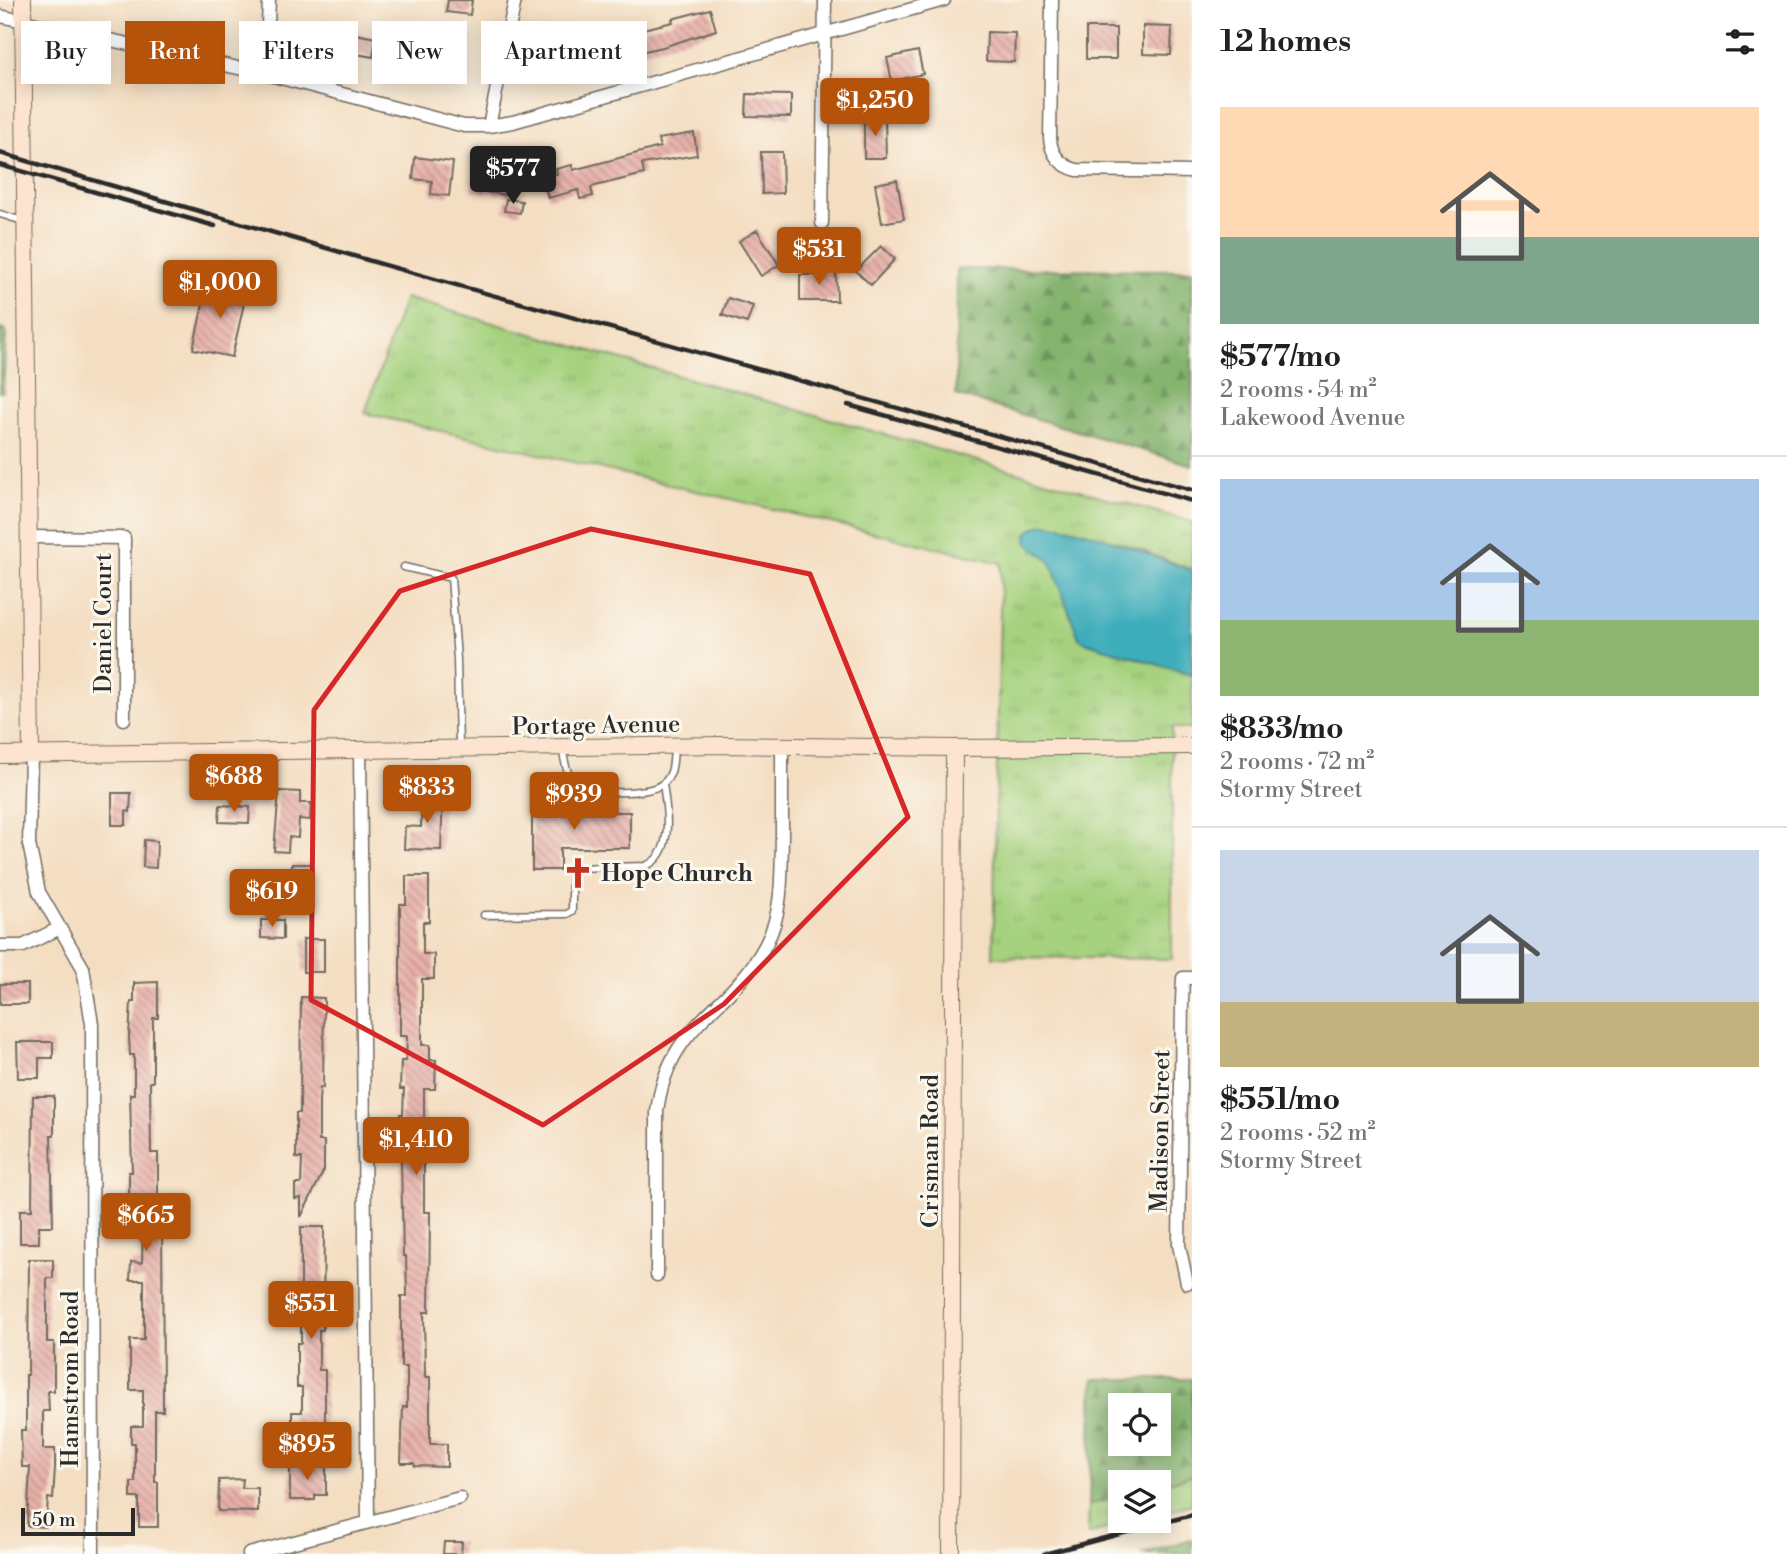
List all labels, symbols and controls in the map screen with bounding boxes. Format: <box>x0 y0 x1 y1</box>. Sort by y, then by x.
chip: Buy <box>21 21 111 84</box>
chip: Rent <box>125 21 225 84</box>
chip: Filters <box>239 21 358 84</box>
chip: New <box>372 21 467 84</box>
chip: Apartment <box>481 21 647 84</box>
text: 12 homes <box>1220 23 1351 61</box>
icon: filters <box>1721 23 1759 61</box>
pin: $1,250 <box>818 78 932 138</box>
text: $1,250 <box>836 87 914 115</box>
pin: $577 <box>472 146 554 206</box>
icon: home <box>1427 153 1553 279</box>
text: $577 <box>486 155 540 183</box>
pin: $531 <box>778 228 860 287</box>
text: $531 <box>793 236 845 264</box>
pin: $1,000 <box>163 260 277 320</box>
text: $1,000 <box>179 269 261 297</box>
text: $577/mo <box>1220 338 1341 376</box>
text: 2 rooms · 54 m² <box>1220 376 1377 404</box>
text: Lakewood Avenue <box>1220 404 1405 432</box>
icon: home <box>1427 525 1553 651</box>
street label: Daniel Court <box>89 552 119 693</box>
street label: Portage Avenue <box>511 710 681 742</box>
text: $833/mo <box>1220 710 1344 748</box>
text: 2 rooms · 72 m² <box>1220 748 1374 776</box>
pin: $688 <box>193 754 275 814</box>
text: $688 <box>205 763 263 791</box>
pin: $833 <box>386 766 468 825</box>
pin: $939 <box>533 772 615 832</box>
text: $833 <box>399 774 455 802</box>
text: Stormy Street <box>1220 776 1363 804</box>
text: $939 <box>546 781 602 809</box>
church icon: Hope Church <box>561 856 595 890</box>
place label: Hope Church <box>601 859 753 889</box>
pin: $619 <box>231 870 313 929</box>
text: $619 <box>246 878 298 906</box>
icon: home <box>1427 896 1553 1022</box>
street label: Madison Street <box>1145 1049 1177 1213</box>
street label: Crisman Road <box>916 1074 946 1228</box>
text: $551/mo <box>1220 1081 1340 1119</box>
pin: $1,410 <box>359 1118 473 1177</box>
text: 2 rooms · 52 m² <box>1220 1119 1376 1147</box>
text: $1,410 <box>379 1126 453 1154</box>
text: Stormy Street <box>1220 1147 1363 1175</box>
pin: $665 <box>105 1194 187 1253</box>
text: $665 <box>118 1202 174 1230</box>
pin: $551 <box>270 1282 352 1341</box>
street label: Hamstrom Road <box>56 1290 86 1467</box>
text: $551 <box>284 1290 338 1318</box>
map controls <box>1108 1393 1171 1533</box>
button: locate <box>1108 1393 1171 1456</box>
pin: $895 <box>266 1422 348 1482</box>
text: $895 <box>278 1431 336 1459</box>
button: layers <box>1108 1470 1171 1533</box>
scale bar <box>21 1505 135 1537</box>
text: 50 m <box>32 1508 76 1532</box>

